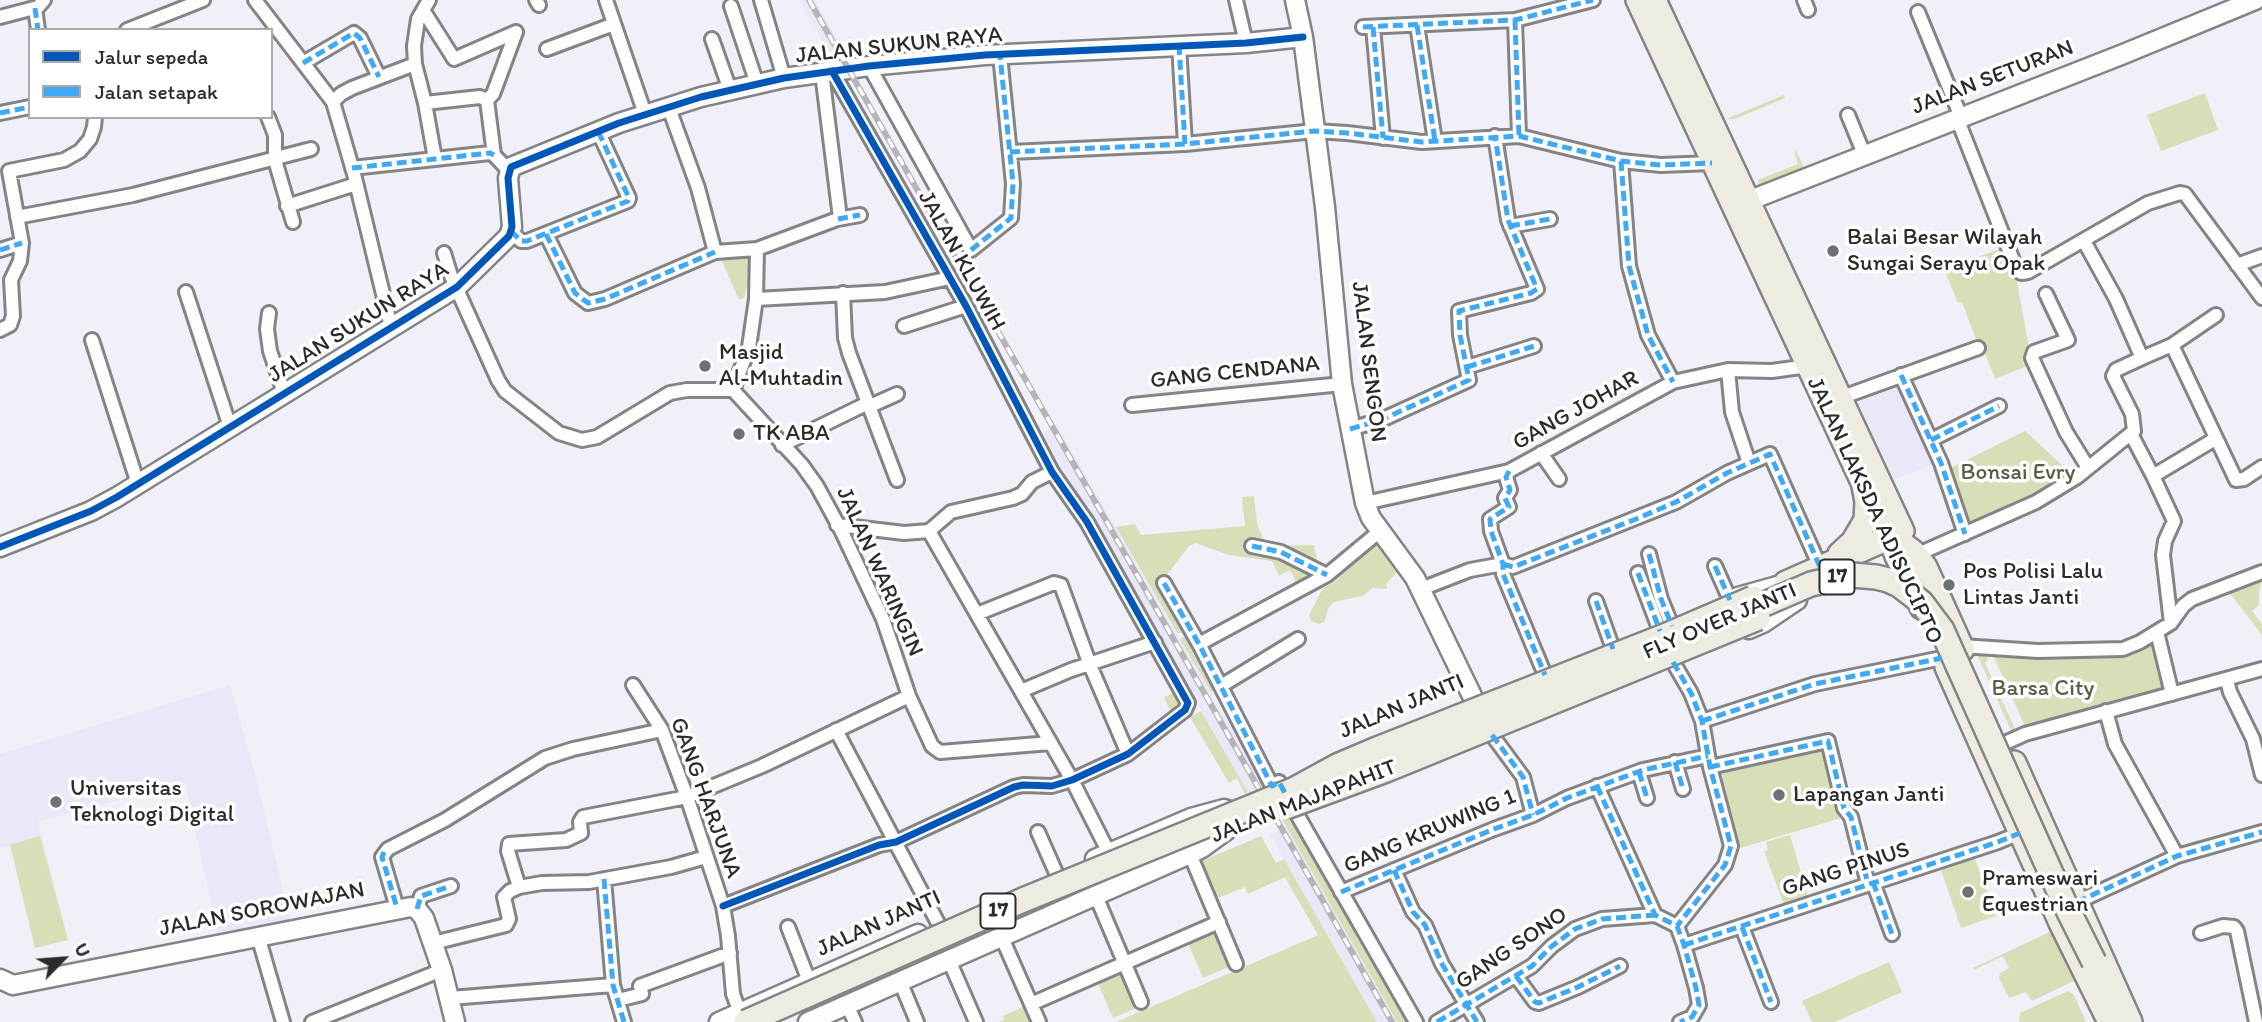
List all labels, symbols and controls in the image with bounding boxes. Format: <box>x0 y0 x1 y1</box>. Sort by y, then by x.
street label: JALAN SUKUN RAYA <box>794 21 1004 71</box>
legend <box>28 28 273 119</box>
street label: JALAN SETURAN <box>1908 35 2078 121</box>
text: Jalur sepeda <box>95 44 208 69</box>
text: Jalan setapak <box>95 79 218 104</box>
street label: JALAN KLUWIH <box>911 186 1011 336</box>
place label: Balai Besar Wilayah Sungai Serayu Opak <box>1847 224 2045 278</box>
marker: Balai Besar Wilayah Sungai Serayu Opak <box>1825 243 1841 259</box>
street label: JALAN SUKUN RAYA <box>264 256 454 390</box>
street label: JALAN SENGON <box>1344 280 1392 444</box>
place label: Masjid Al-Muhtadin <box>719 339 843 393</box>
street label: GANG CENDANA <box>1149 350 1321 396</box>
marker: Masjid Al-Muhtadin <box>697 358 713 374</box>
street label: GANG JOHAR <box>1508 365 1644 457</box>
street label: JALAN LAKSDA ADISUCIPTO <box>1800 373 1948 649</box>
place label: TK ABA <box>753 420 830 448</box>
marker: TK ABA <box>731 426 747 442</box>
park label: Bonsai Evry <box>1961 459 2075 487</box>
street label: JALAN WARINGIN <box>829 483 929 661</box>
place label: Pos Polisi Lalu Lintas Janti <box>1963 558 2103 612</box>
road number: 17 <box>1820 560 1854 594</box>
street label: FLY OVER JANTI <box>1639 577 1801 667</box>
marker: Pos Polisi Lalu Lintas Janti <box>1941 577 1957 593</box>
street label: JALAN JANTI <box>1336 668 1468 746</box>
park label: Barsa City <box>1992 675 2094 703</box>
street label: GANG HARJUNA <box>663 714 747 882</box>
street label: JALAN MAJAPAHIT <box>1207 754 1401 850</box>
place label: Universitas Teknologi Digital <box>70 775 234 829</box>
place label: Lapangan Janti <box>1793 781 1944 809</box>
street label: GANG KRUWING 1 <box>1340 783 1520 881</box>
marker: Lapangan Janti <box>1771 787 1787 803</box>
marker: Universitas Teknologi Digital <box>48 794 64 810</box>
street label: GANG PINUS <box>1779 836 1913 904</box>
place label: Prameswari Equestrian <box>1982 865 2098 919</box>
street label: JALAN SOROWAJAN <box>157 877 367 943</box>
street label: JALAN JANTI <box>813 884 945 964</box>
marker: Prameswari Equestrian <box>1960 884 1976 900</box>
road number: 17 <box>981 894 1016 928</box>
street label: GANG SONO <box>1451 902 1573 996</box>
north arrow <box>28 924 98 994</box>
text: U <box>69 939 96 960</box>

